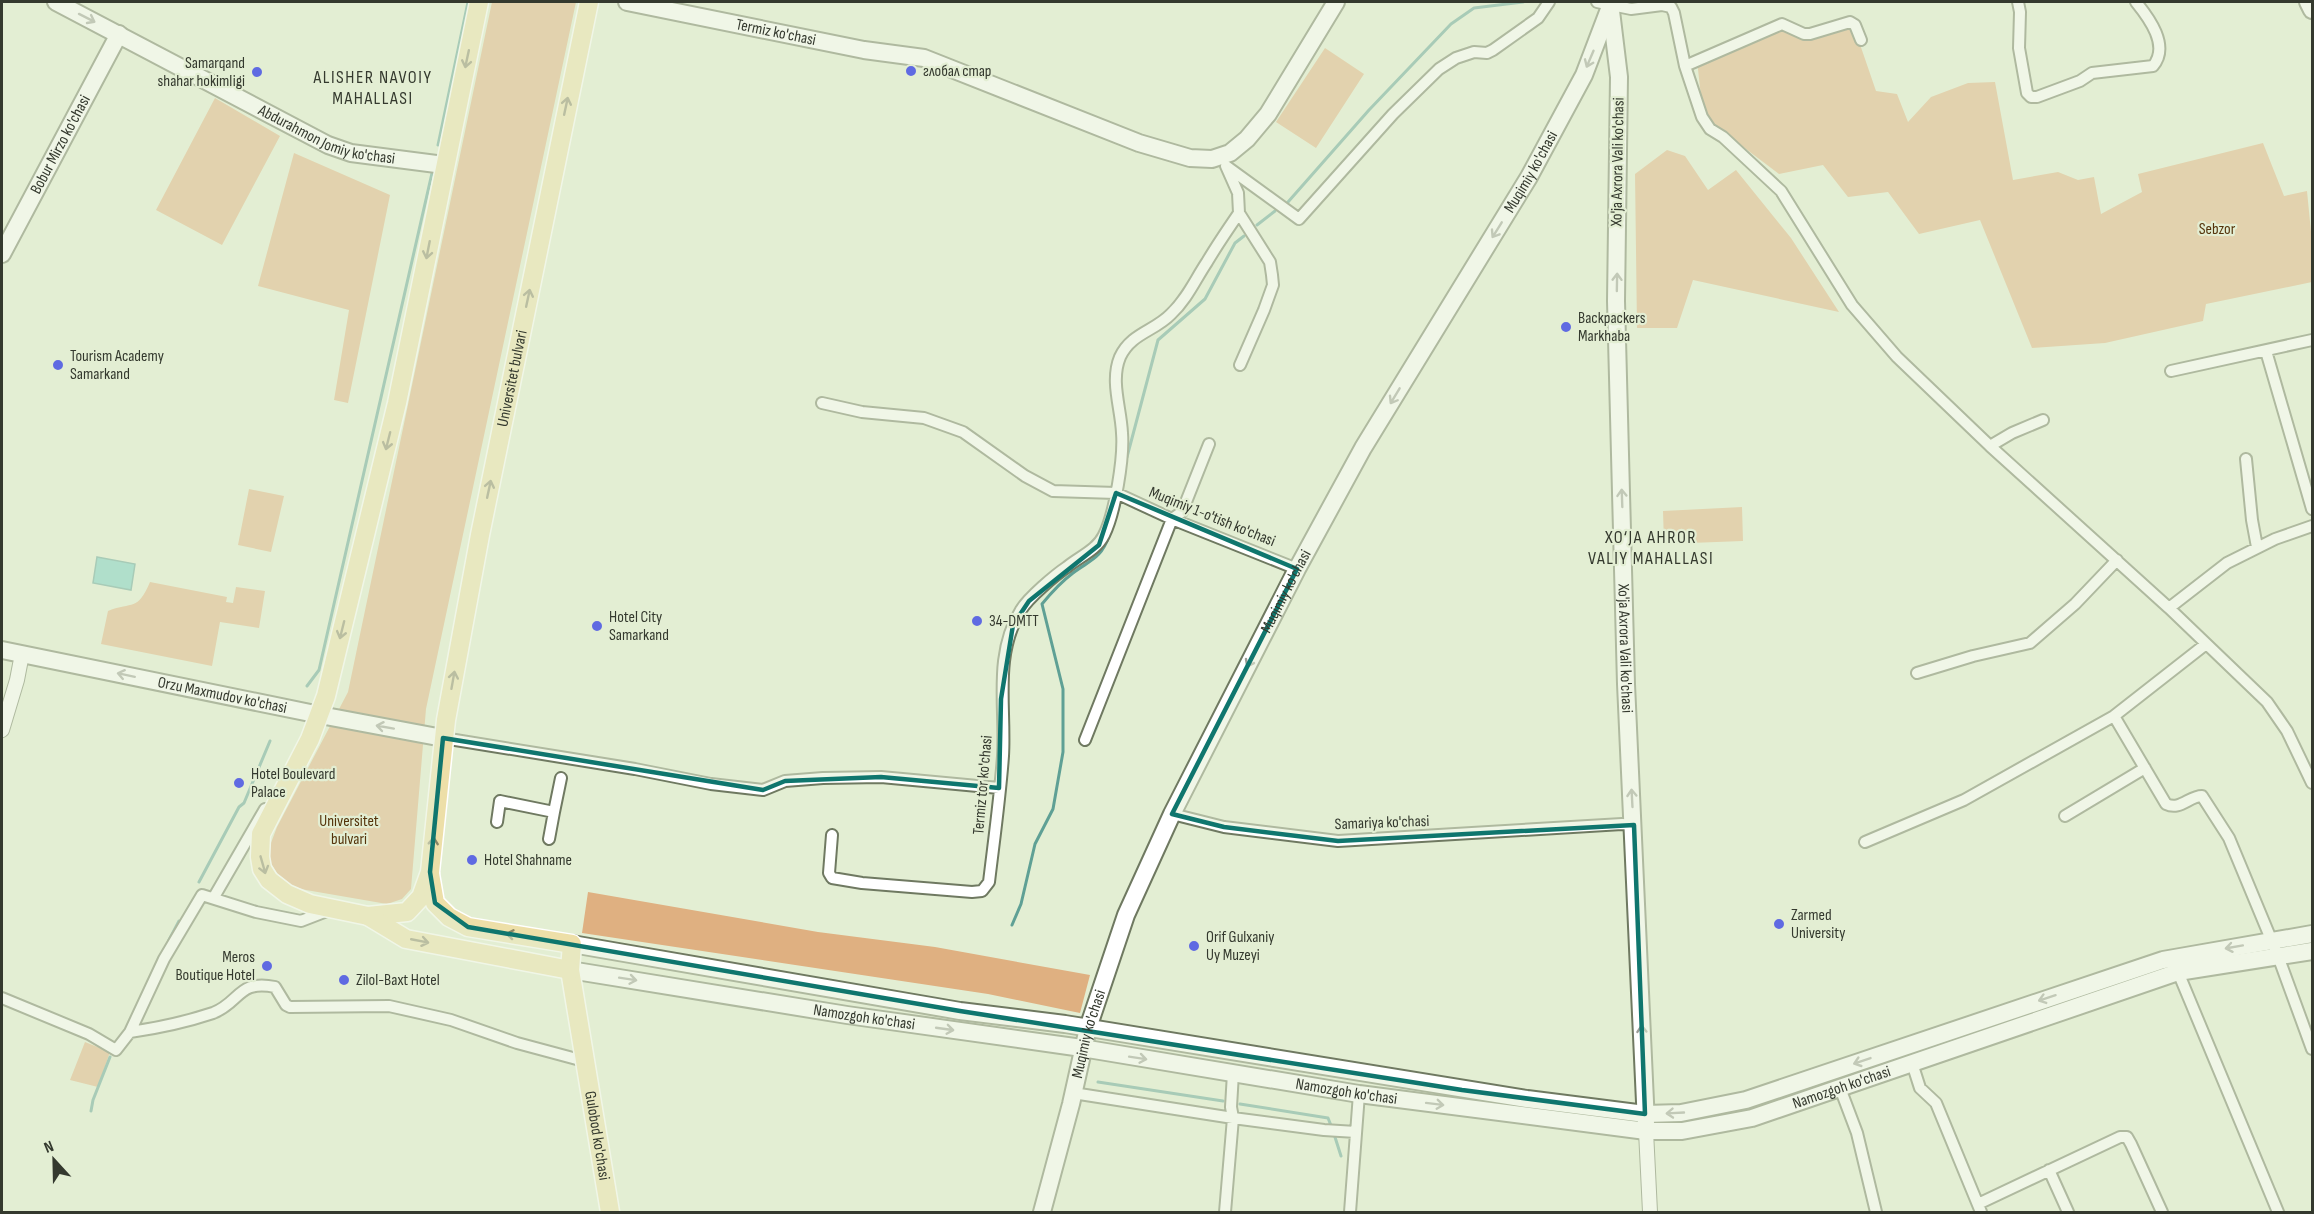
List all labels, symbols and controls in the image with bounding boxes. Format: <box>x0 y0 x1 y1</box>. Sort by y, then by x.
one-way arrow <box>78 12 96 24</box>
street label: Termiz ko'chasi <box>734 15 818 50</box>
one-way arrow <box>461 49 472 68</box>
one-way arrow <box>1584 50 1595 68</box>
place label: Samarqand shahar hokimligi <box>158 54 245 91</box>
place label: глобал стар <box>923 62 991 81</box>
marker: глобал стар <box>904 64 918 78</box>
marker: Samarqand shahar hokimligi <box>250 65 264 79</box>
district label: ALISHER NAVOIY MAHALLASI <box>313 67 432 109</box>
street label: Bobur Mirzo ko'chasi <box>26 92 94 197</box>
one-way arrow <box>561 97 572 117</box>
street label: Xo'ja Axrora Vali ko'chasi <box>1607 97 1629 228</box>
street label: Abdurahmon Jomiy ko'chasi <box>254 100 396 168</box>
street label: Muqimiy ko'chasi <box>1500 128 1562 216</box>
park label: Sebzor <box>2199 220 2236 239</box>
one-way arrow <box>1490 221 1502 238</box>
one-way arrow <box>422 240 433 259</box>
one-way arrow <box>1611 272 1623 292</box>
one-way arrow <box>523 288 534 308</box>
place label: Backpackers Markhaba <box>1578 309 1646 346</box>
marker: Backpackers Markhaba <box>1559 320 1573 334</box>
street label: Universitet bulvari <box>493 328 531 428</box>
place label: Tourism Academy Samarkand <box>70 347 164 384</box>
marker: Tourism Academy Samarkand <box>51 358 65 372</box>
one-way arrow <box>1388 387 1400 404</box>
one-way arrow <box>382 431 394 450</box>
one-way arrow <box>484 479 495 499</box>
street label: Muqimiy 1-o'tish ko'chasi <box>1146 483 1278 551</box>
one-way arrow <box>1617 488 1628 508</box>
district label: XO‘JA AHROR VALIY MAHALLASI <box>1588 527 1714 569</box>
street label: Muqimiy ko'chasi <box>1257 546 1315 636</box>
street label: Xo'ja Axrora Vali ko'chasi <box>1614 583 1637 713</box>
place label: Hotel City Samarkand <box>609 608 669 645</box>
place label: 34-DMTT <box>989 612 1039 631</box>
marker: 34-DMTT <box>970 614 984 628</box>
marker: Hotel City Samarkand <box>590 619 604 633</box>
one-way arrow <box>336 621 348 640</box>
one-way arrow <box>1244 650 1256 668</box>
one-way arrow <box>117 669 137 680</box>
one-way arrow <box>448 671 459 691</box>
street label: Orzu Maxmudov ko'chasi <box>156 673 289 718</box>
one-way arrow <box>376 722 396 733</box>
street label: Termiz tor ko'chasi <box>969 735 997 835</box>
place label: Hotel Boulevard Palace <box>251 765 335 802</box>
marker: Hotel Boulevard Palace <box>232 776 246 790</box>
one-way arrow <box>1626 788 1637 808</box>
park label: Universitet bulvari <box>319 812 379 849</box>
street label: Samariya ko'chasi <box>1334 812 1430 834</box>
one-way arrow <box>427 836 438 856</box>
place label: Hotel Shahname <box>484 851 572 870</box>
marker: Hotel Shahname <box>465 853 479 867</box>
one-way arrow <box>258 855 269 874</box>
place label: Zarmed University <box>1791 906 1845 943</box>
marker: Zarmed University <box>1772 917 1786 931</box>
place label: Orif Gulxaniy Uy Muzeyi <box>1206 928 1274 965</box>
one-way arrow <box>505 929 525 940</box>
one-way arrow <box>410 936 429 948</box>
marker: Orif Gulxaniy Uy Muzeyi <box>1187 939 1201 953</box>
one-way arrow <box>2225 941 2244 952</box>
place label: Meros Boutique Hotel <box>175 948 255 985</box>
marker: Meros Boutique Hotel <box>260 959 274 973</box>
place label: Zilol-Baxt Hotel <box>356 971 440 990</box>
marker: Zilol-Baxt Hotel <box>337 973 351 987</box>
one-way arrow <box>618 974 638 985</box>
street label: Muqimiy ko'chasi <box>1068 987 1110 1080</box>
one-way arrow <box>2038 994 2057 1005</box>
street label: Namozgoh ko'chasi <box>812 1000 916 1034</box>
one-way arrow <box>935 1023 955 1034</box>
one-way arrow <box>1637 1025 1648 1045</box>
one-way arrow <box>1128 1052 1147 1063</box>
one-way arrow <box>1853 1056 1872 1067</box>
street label: Namozgoh ko'chasi <box>1790 1062 1893 1113</box>
street label: Namozgoh ko'chasi <box>1294 1074 1398 1108</box>
street label: Gulobod ko'chasi <box>581 1090 614 1182</box>
one-way arrow <box>1424 1098 1444 1109</box>
one-way arrow <box>1665 1107 1685 1118</box>
north arrow <box>24 1130 84 1190</box>
text: N <box>41 1137 56 1158</box>

